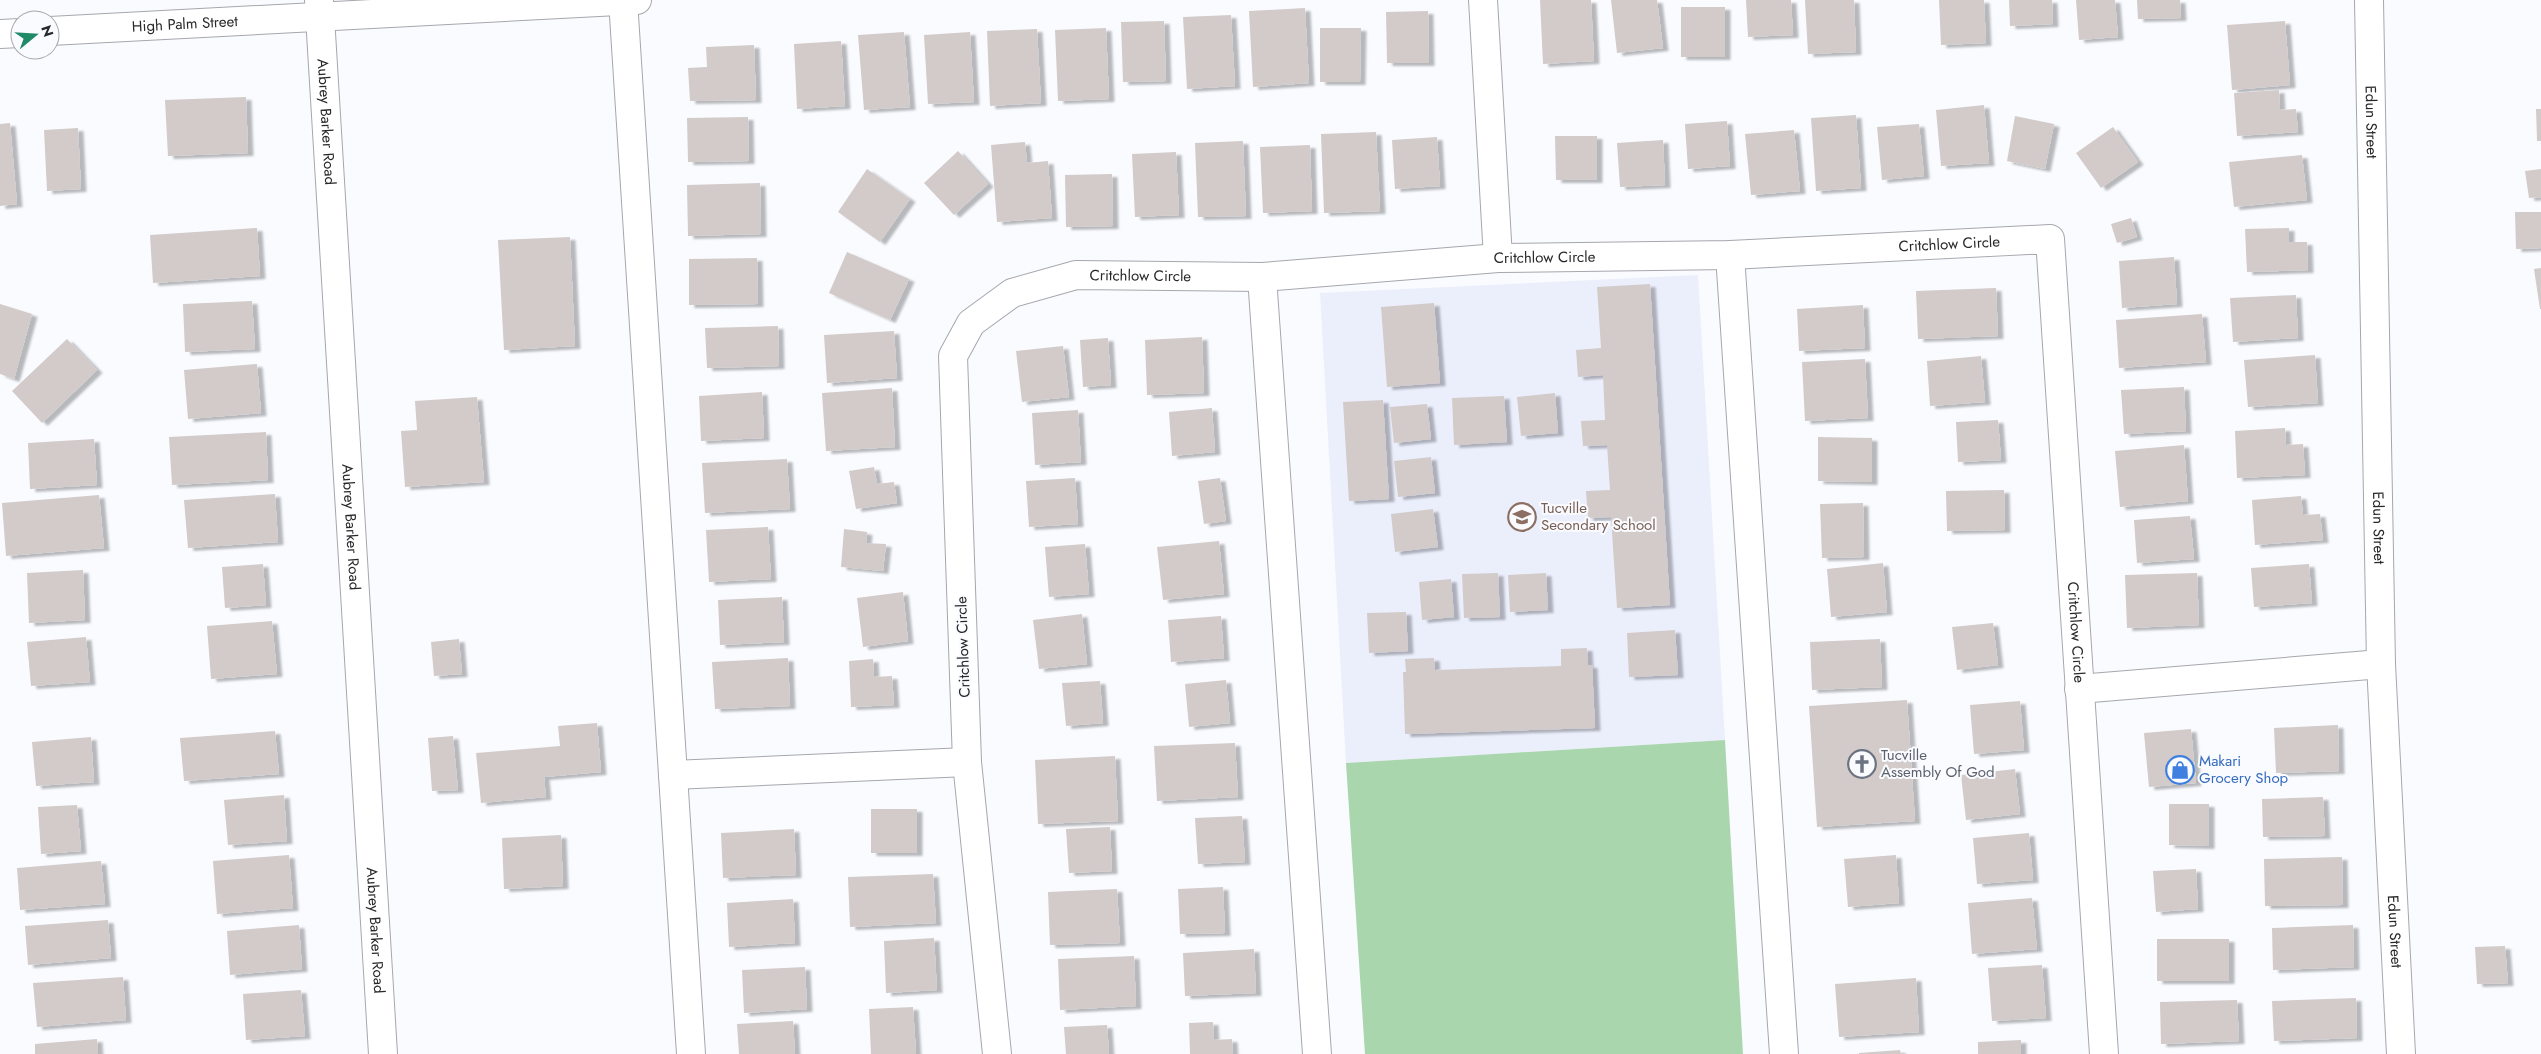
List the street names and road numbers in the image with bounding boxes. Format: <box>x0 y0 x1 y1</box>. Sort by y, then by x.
street label: High Palm Street <box>131 10 239 38</box>
street label: Aubrey Barker Road <box>312 58 341 186</box>
street label: Edun Street <box>2360 85 2383 159</box>
street label: Critchlow Circle <box>1898 230 2001 258</box>
street label: Critchlow Circle <box>1494 246 1596 269</box>
street label: Critchlow Circle <box>1089 264 1192 287</box>
street label: Aubrey Barker Road <box>336 463 366 591</box>
street label: Edun Street <box>2367 491 2390 565</box>
street label: Critchlow Circle <box>2062 581 2090 684</box>
street label: Critchlow Circle <box>950 596 976 698</box>
street label: Aubrey Barker Road <box>361 866 390 994</box>
street label: Edun Street <box>2382 895 2408 969</box>

